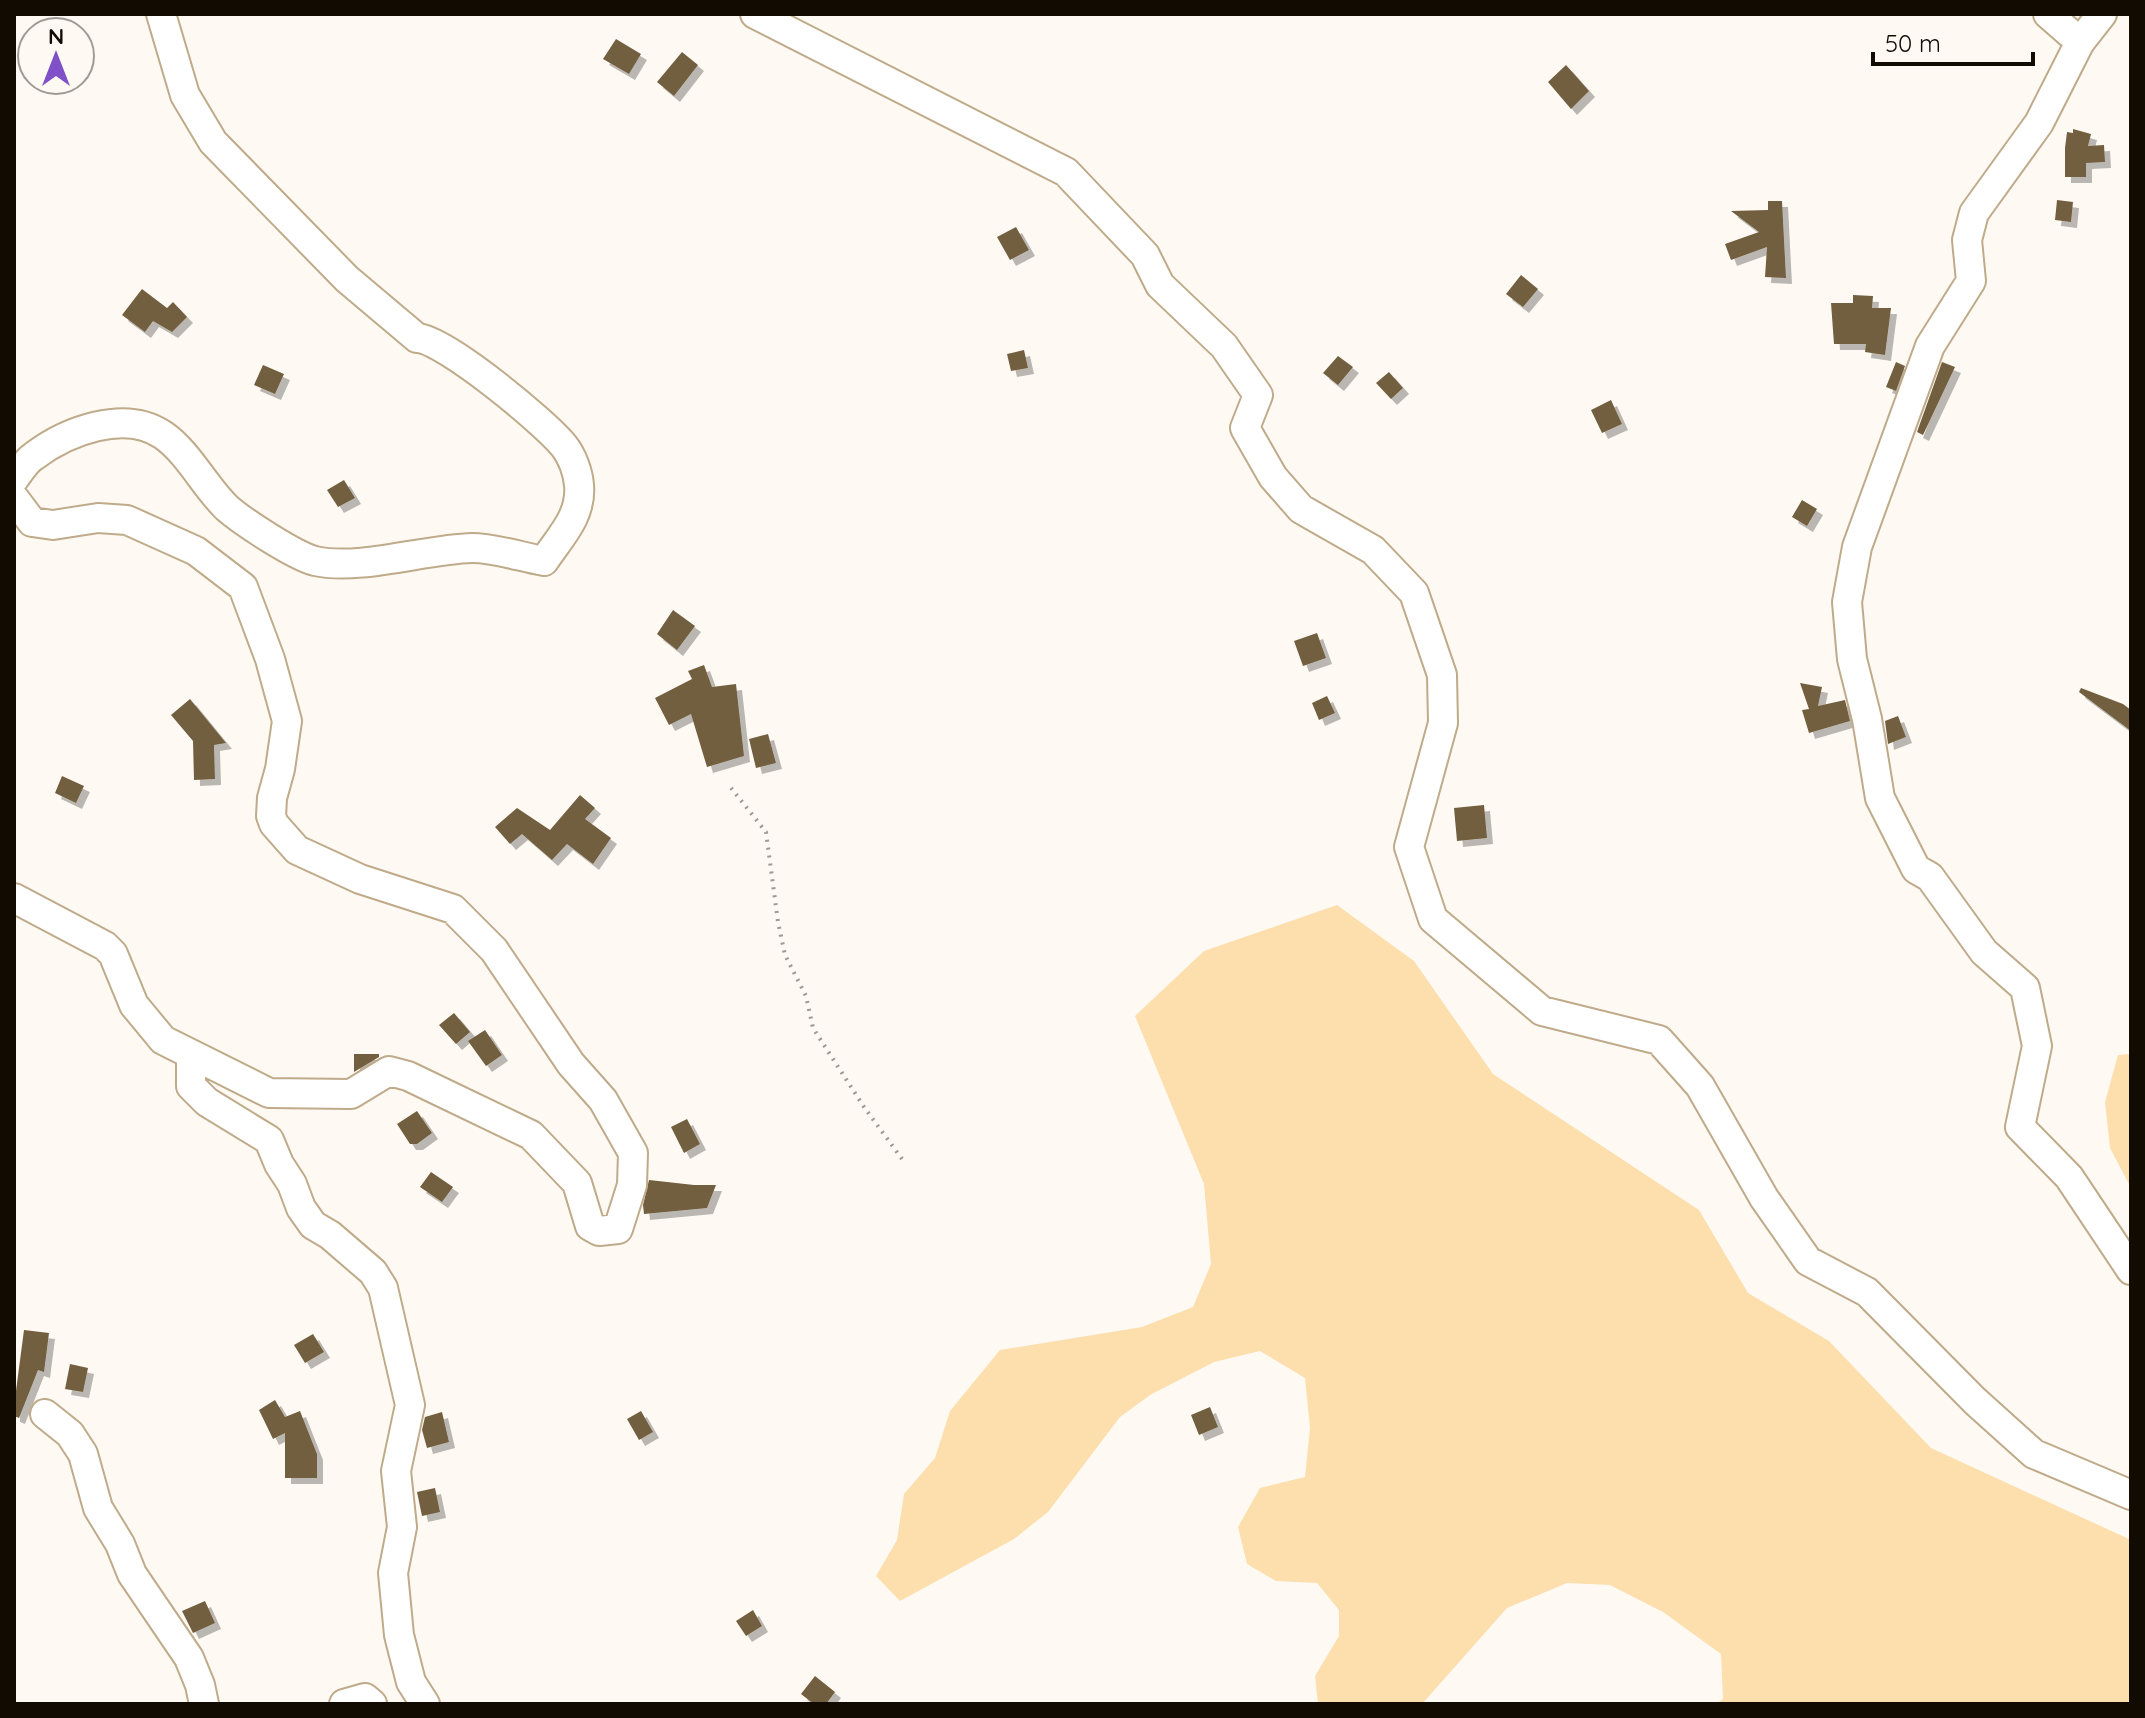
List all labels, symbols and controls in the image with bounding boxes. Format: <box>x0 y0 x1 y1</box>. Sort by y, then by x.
north arrow <box>16 16 96 96</box>
scale bar <box>1873 16 2033 66</box>
text: N <box>48 22 64 50</box>
text: 50 m <box>1885 28 1941 58</box>

